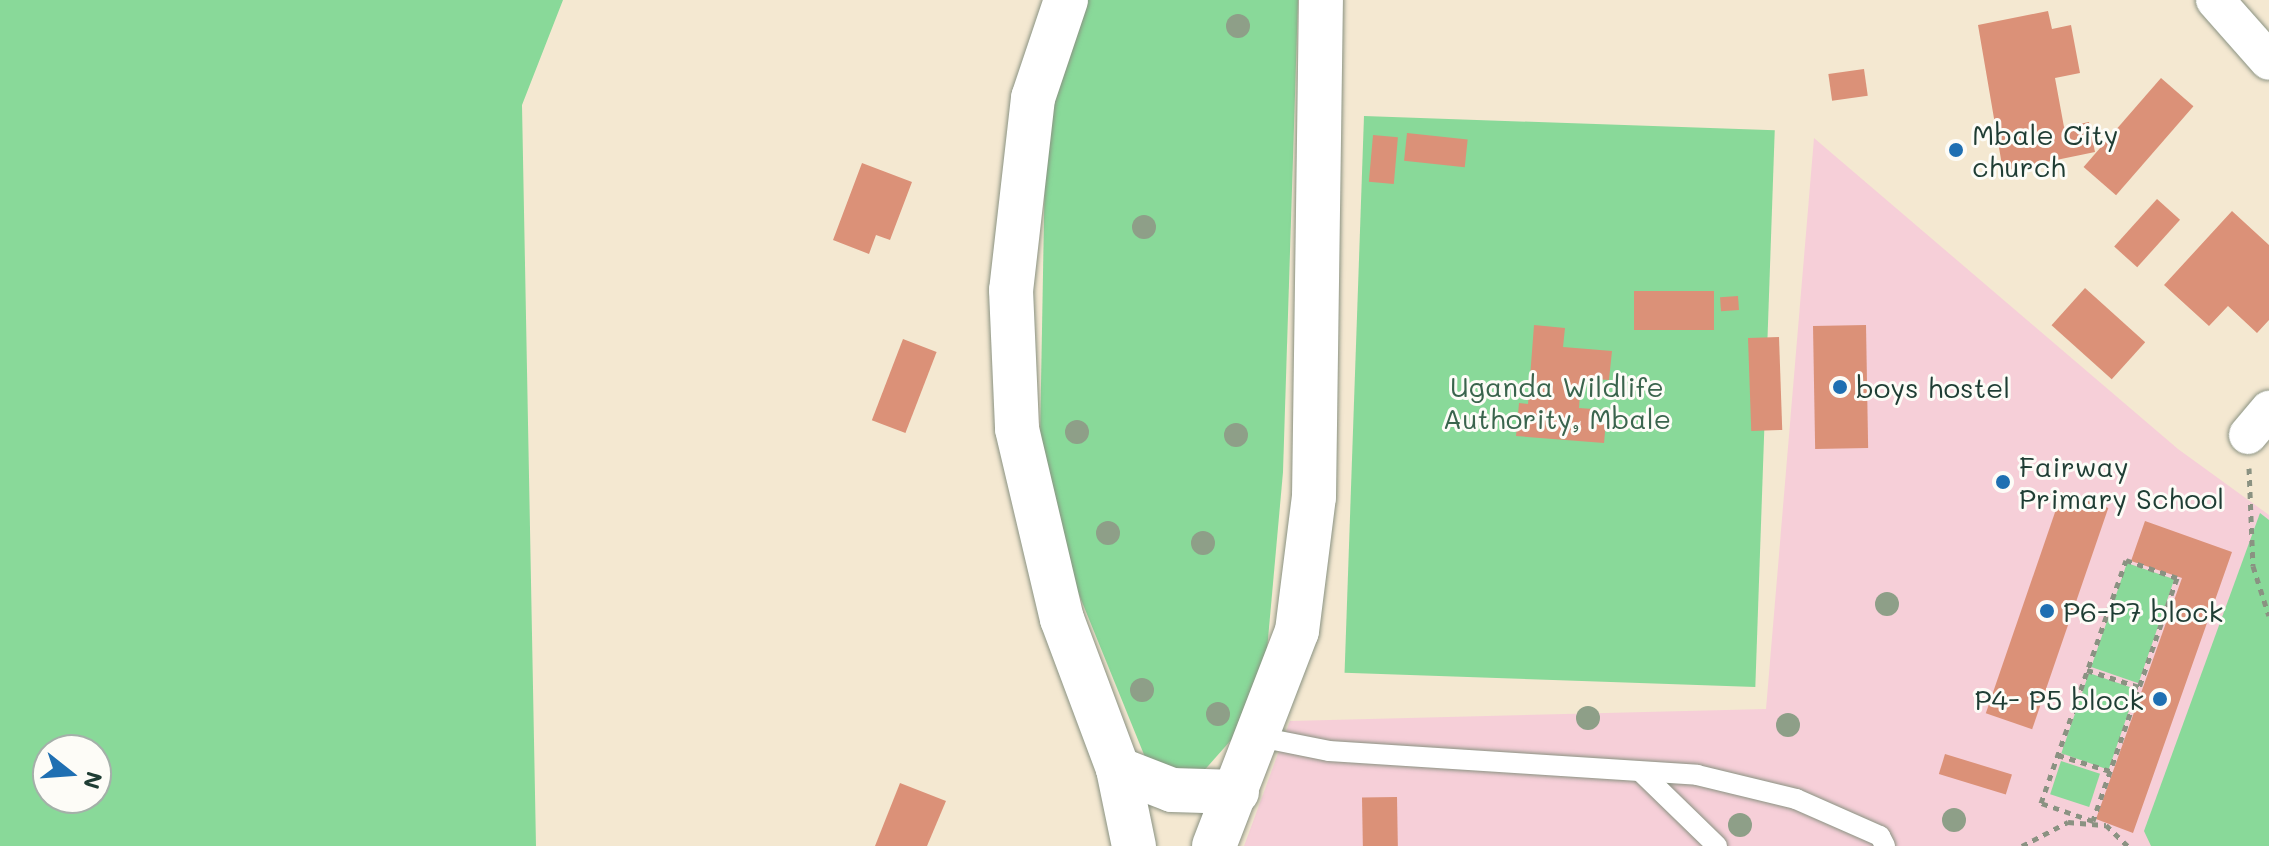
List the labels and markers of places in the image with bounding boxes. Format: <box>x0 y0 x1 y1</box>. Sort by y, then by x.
place label: Mbale City church <box>1972 117 2118 183</box>
marker: Mbale City church <box>1947 141 1965 159</box>
place label: boys hostel <box>1856 370 2010 404</box>
marker: boys hostel <box>1831 378 1849 396</box>
place label: Fairway Primary School <box>2019 449 2224 515</box>
marker: Fairway Primary School <box>1994 473 2012 491</box>
place label: P6-P7 block <box>2063 594 2223 628</box>
marker: P6-P7 block <box>2038 602 2056 620</box>
place label: P4- P5 block <box>1974 682 2144 716</box>
marker: P4- P5 block <box>2151 690 2169 708</box>

